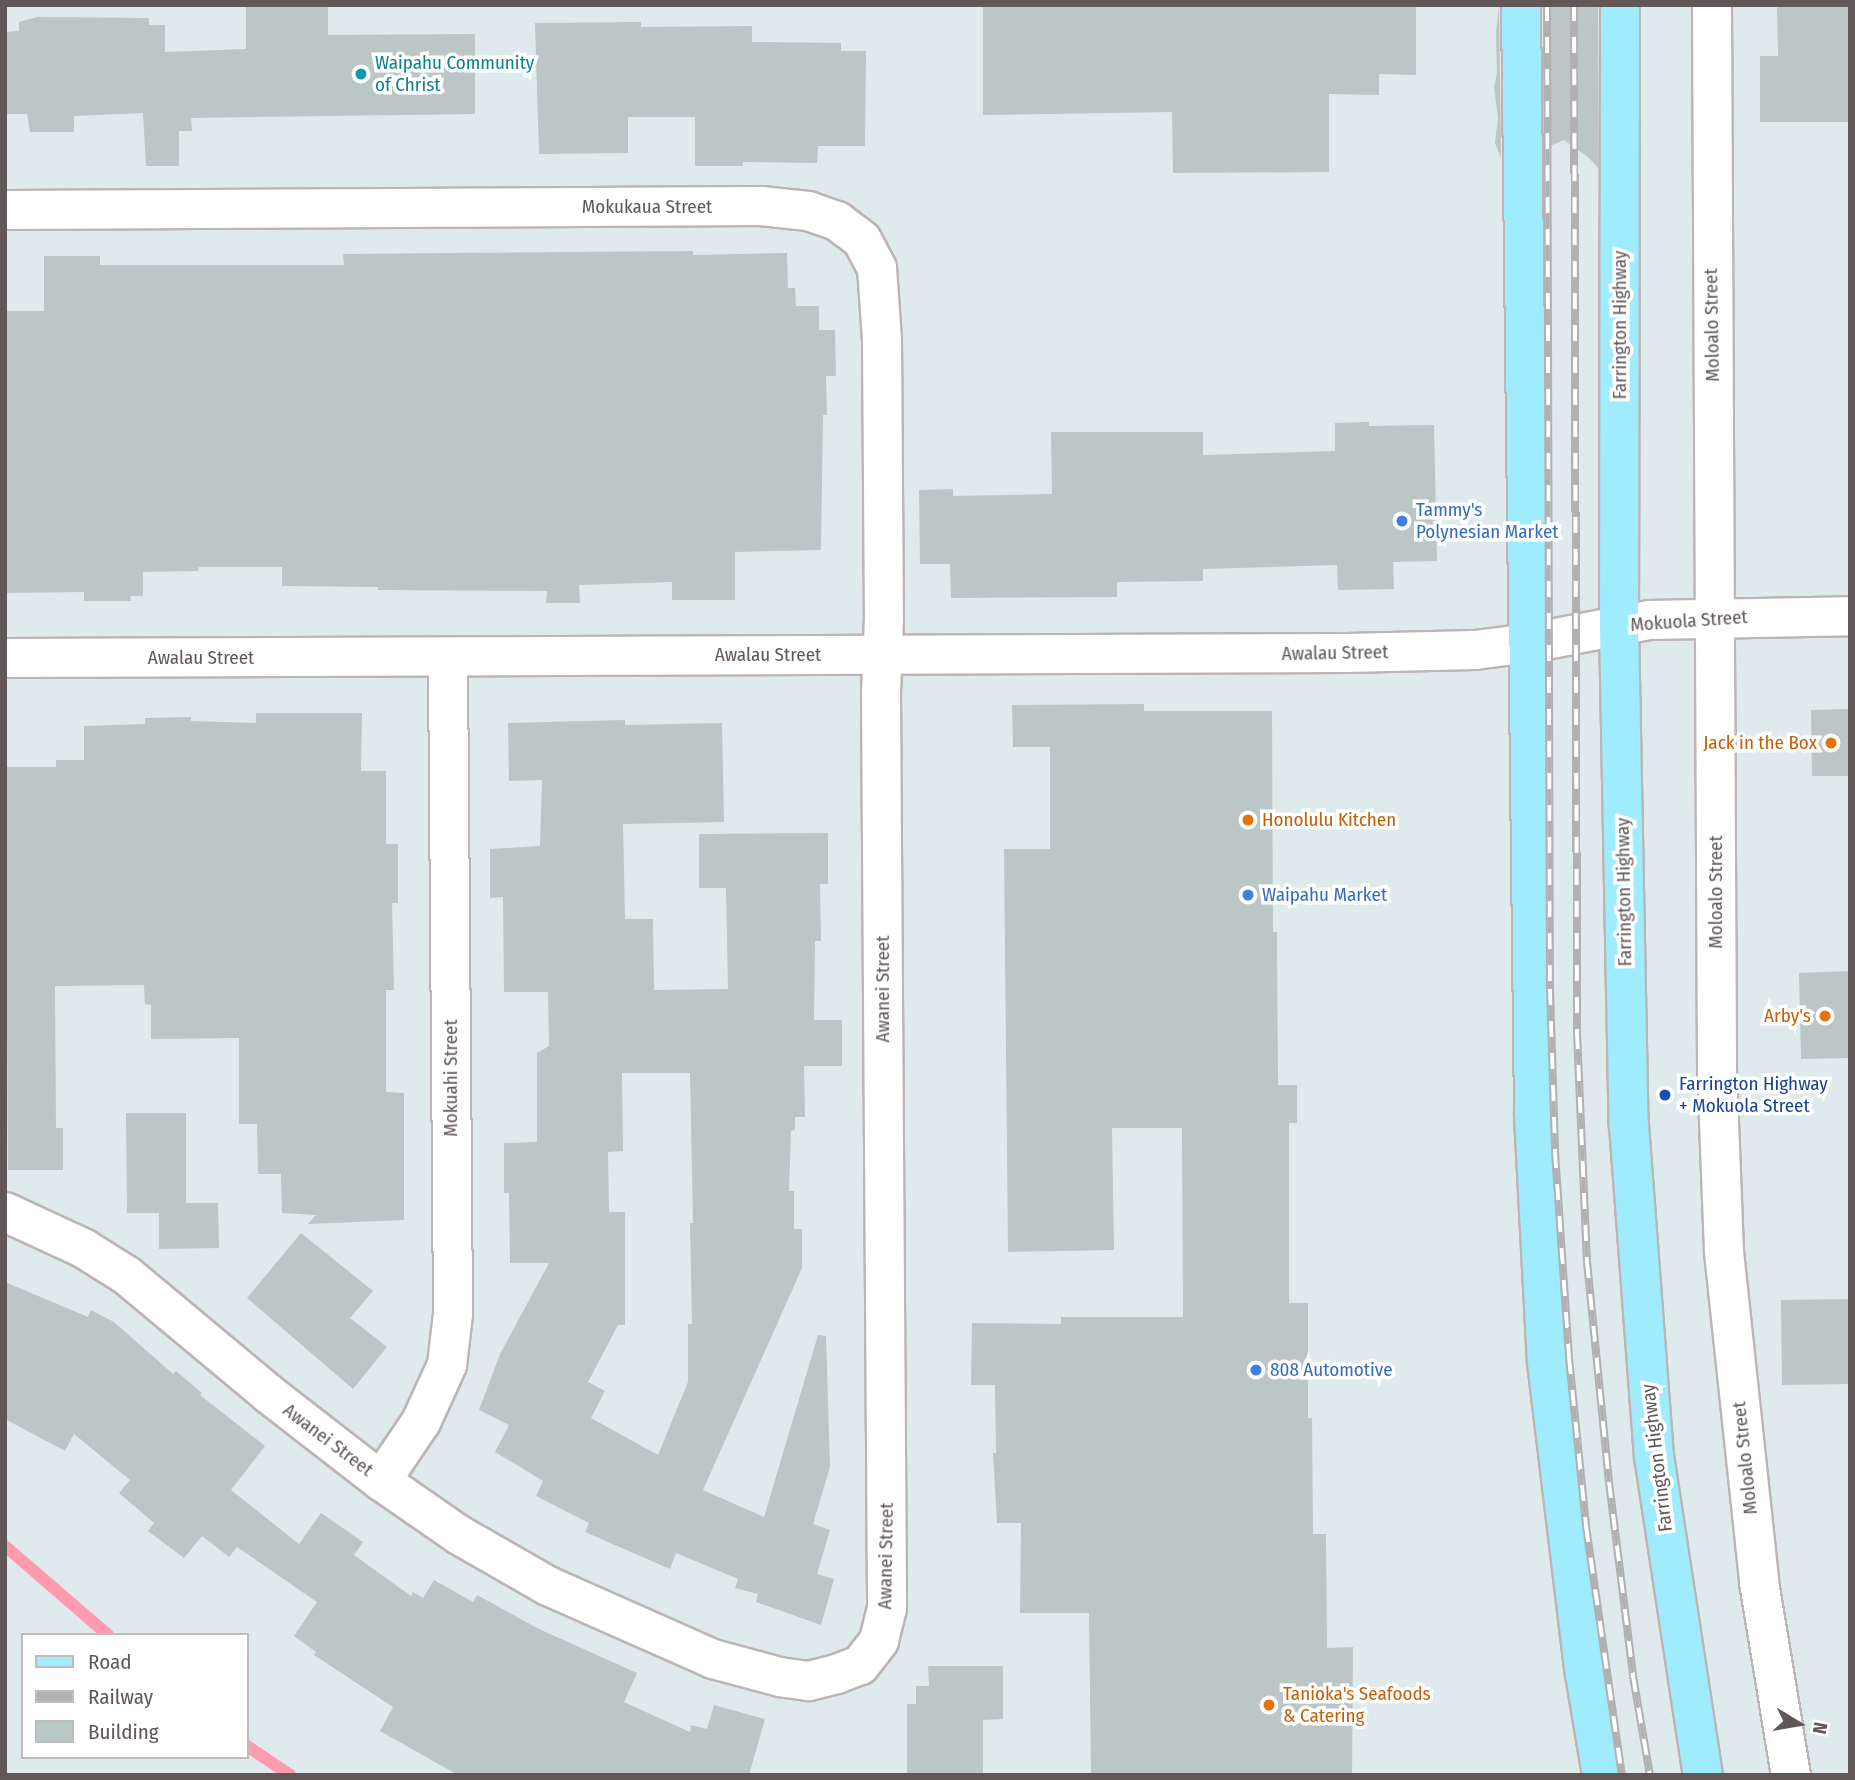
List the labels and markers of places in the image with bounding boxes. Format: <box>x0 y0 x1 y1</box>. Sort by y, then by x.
place label: Waipahu Community of Christ <box>375 52 534 96</box>
marker: Waipahu Community of Christ <box>353 66 369 82</box>
place label: Tammy's Polynesian Market <box>1416 499 1558 543</box>
marker: Tammy's Polynesian Market <box>1394 513 1410 529</box>
place label: Jack in the Box <box>1703 732 1817 754</box>
marker: Jack in the Box <box>1823 735 1839 751</box>
place label: Honolulu Kitchen <box>1262 809 1396 831</box>
marker: Honolulu Kitchen <box>1240 812 1256 828</box>
place label: Waipahu Market <box>1262 884 1387 906</box>
marker: Waipahu Market <box>1240 887 1256 903</box>
place label: Arby's <box>1764 1005 1811 1027</box>
marker: Arby's <box>1817 1008 1833 1024</box>
place label: Farrington Highway + Mokuola Street <box>1679 1073 1828 1117</box>
marker: Farrington Highway + Mokuola Street <box>1657 1087 1673 1103</box>
place label: 808 Automotive <box>1270 1359 1393 1381</box>
marker: 808 Automotive <box>1248 1362 1264 1378</box>
place label: Tanioka's Seafoods & Catering <box>1283 1683 1431 1727</box>
marker: Tanioka's Seafoods & Catering <box>1261 1697 1277 1713</box>

